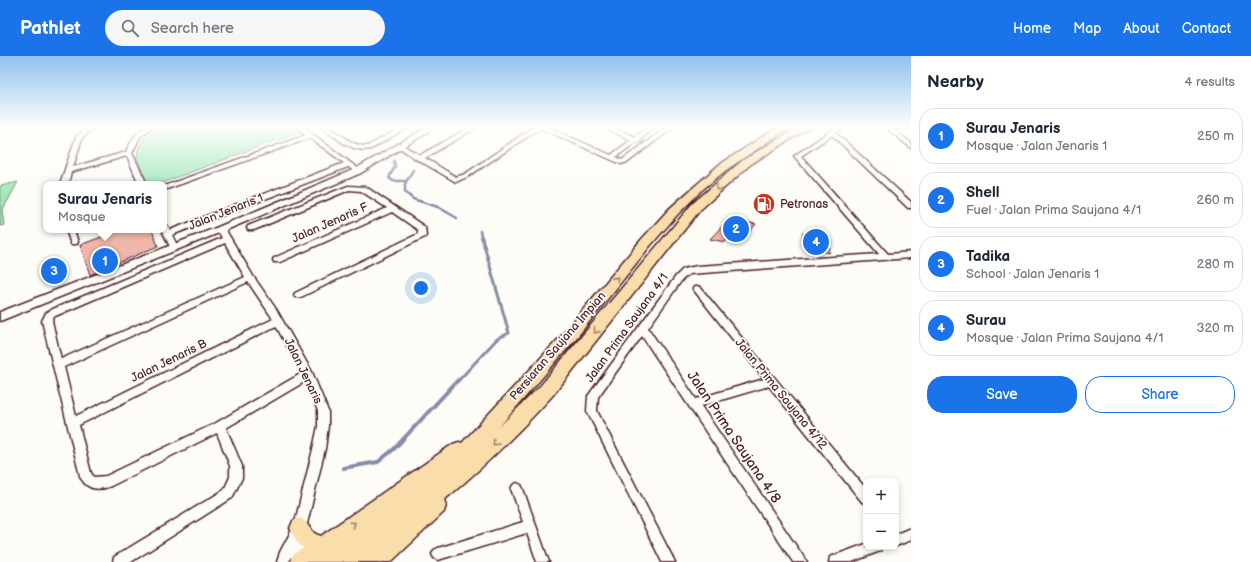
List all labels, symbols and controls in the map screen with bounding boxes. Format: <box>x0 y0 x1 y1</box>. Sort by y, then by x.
search box <box>105 10 385 46</box>
text: Pathlet <box>20 17 81 40</box>
icon: search <box>119 17 141 39</box>
text: Search here <box>151 19 234 38</box>
text: Home <box>1013 20 1051 37</box>
text: Map <box>1073 20 1101 37</box>
text: About <box>1123 20 1160 37</box>
text: Contact <box>1182 20 1231 37</box>
text: Nearby <box>927 72 984 92</box>
text: 4 results <box>1185 74 1235 90</box>
text: Surau Jenaris <box>966 119 1060 138</box>
text: 1 <box>938 128 944 144</box>
text: 250 m <box>1197 128 1234 144</box>
text: Mosque · Jalan Jenaris 1 <box>966 138 1107 154</box>
popup <box>43 181 167 233</box>
one-way arrow <box>715 183 722 190</box>
text: Shell <box>966 183 999 202</box>
text: Surau Jenaris <box>58 190 152 209</box>
street label: Jalan Jenaris 1 <box>186 190 266 234</box>
fuel station icon: Petronas <box>751 191 777 217</box>
text: 2 <box>937 192 945 208</box>
text: 260 m <box>1196 192 1234 208</box>
place label: Petronas <box>780 197 828 212</box>
street label: Jalan Jenaris F <box>290 199 371 246</box>
text: Fuel · Jalan Prima Saujana 4/1 <box>966 202 1141 218</box>
text: Mosque <box>58 209 105 225</box>
pin: 2 <box>723 214 749 244</box>
pin: 4 <box>803 227 829 257</box>
pin: 1 <box>92 246 118 276</box>
text: Tadika <box>966 247 1010 266</box>
pin: 3 <box>41 256 67 286</box>
text: 3 <box>937 256 945 272</box>
text: 280 m <box>1197 256 1234 272</box>
text: School · Jalan Jenaris 1 <box>966 266 1099 282</box>
street label: Jalan Prima Saujana 4/1 <box>582 271 672 385</box>
one-way arrow <box>612 276 619 283</box>
your location <box>411 278 431 298</box>
street label: Persiaran Saujana Impian <box>507 289 609 403</box>
text: Surau <box>966 311 1006 330</box>
text: 4 <box>937 320 945 336</box>
text: 320 m <box>1196 320 1234 336</box>
one-way arrow <box>593 327 600 334</box>
text: Mosque · Jalan Prima Saujana 4/1 <box>966 330 1163 346</box>
street label: Jalan Jenaris B <box>128 336 210 386</box>
street label: Jalan Jenaris <box>281 336 325 406</box>
street label: Jalan Prima Saujana 4/12 <box>732 336 830 452</box>
street label: Jalan Prima Saujana 4/8 <box>683 368 785 506</box>
button: Save <box>927 376 1077 413</box>
button: Share <box>1085 376 1235 413</box>
one-way arrow <box>492 438 500 446</box>
map controls <box>863 478 899 550</box>
button: + <box>863 478 899 514</box>
button: − <box>863 514 899 550</box>
one-way arrow <box>349 521 356 528</box>

